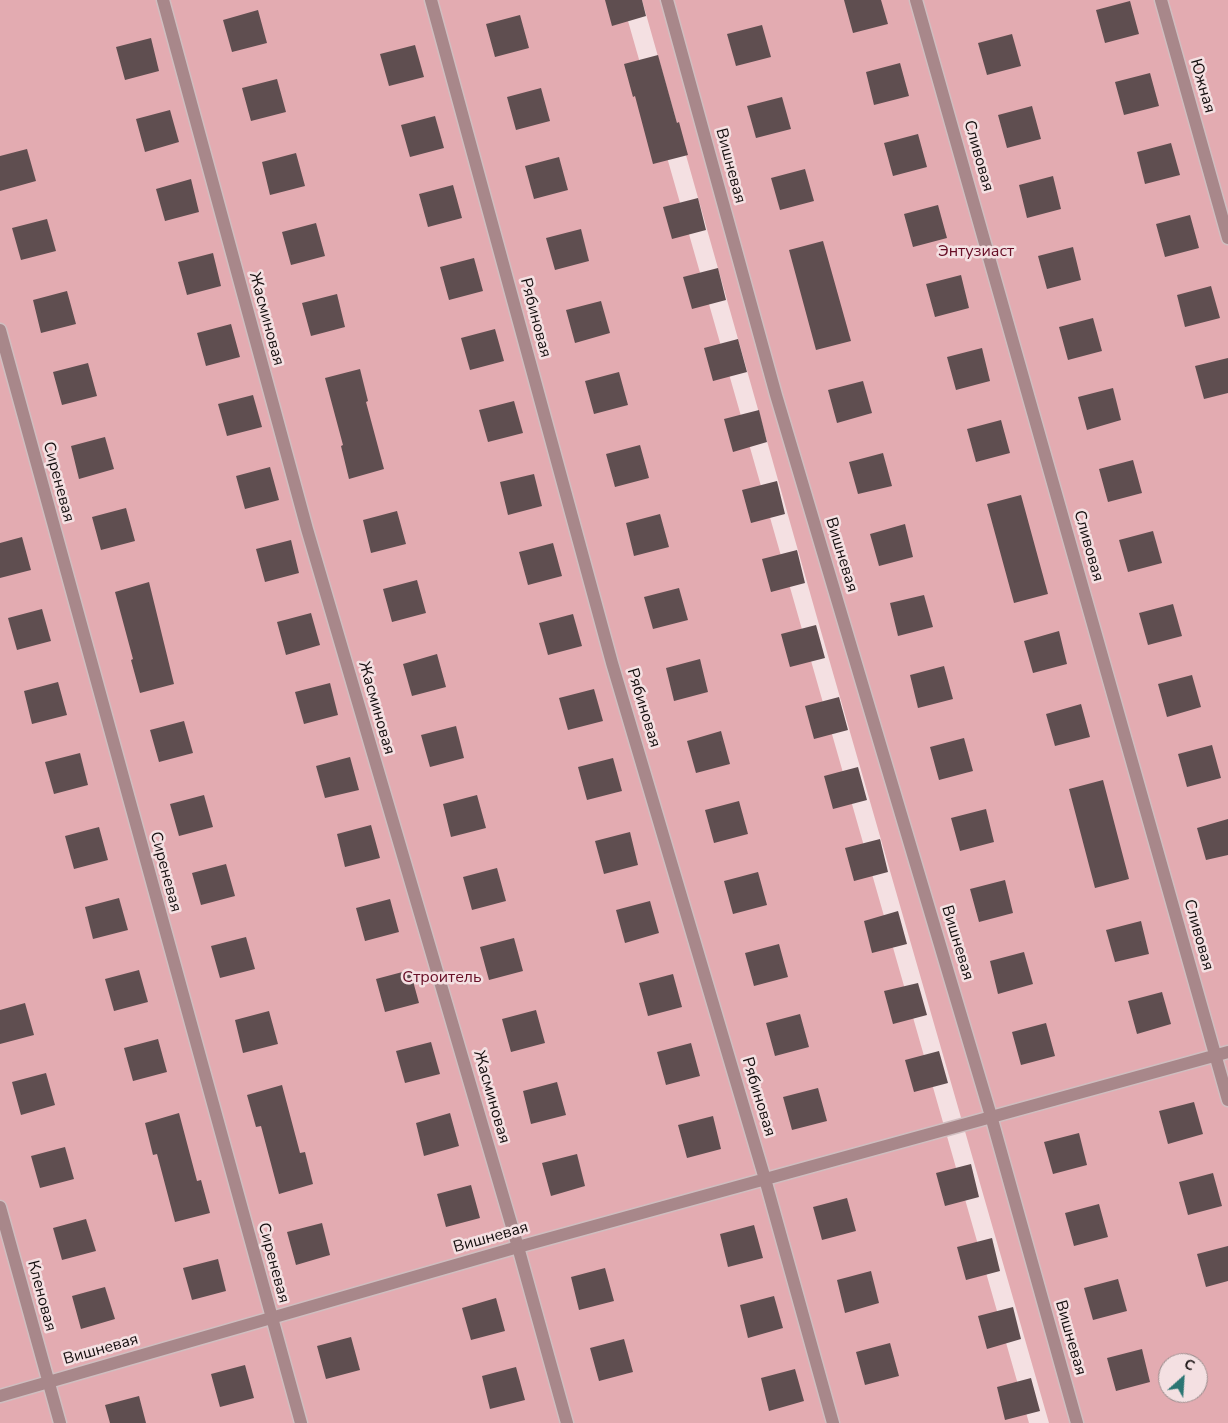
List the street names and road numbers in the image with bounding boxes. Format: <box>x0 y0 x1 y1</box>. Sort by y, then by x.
street label: Южная <box>1185 57 1219 115</box>
street label: Сливовая <box>959 118 997 194</box>
street label: Вишневая <box>711 126 749 206</box>
street label: Жасминовая <box>244 270 288 368</box>
street label: Рябиновая <box>515 276 555 360</box>
street label: Сиреневая <box>38 440 78 524</box>
street label: Сливовая <box>1069 508 1107 584</box>
street label: Вишневая <box>821 515 861 595</box>
street label: Жасминовая <box>354 659 398 757</box>
street label: Рябиновая <box>622 666 664 750</box>
street label: Сиреневая <box>145 830 185 914</box>
street label: Сливовая <box>1179 897 1217 973</box>
street label: Вишневая <box>937 903 977 983</box>
street label: Жасминовая <box>469 1048 513 1146</box>
street label: Рябиновая <box>737 1055 779 1139</box>
street label: Вишневая <box>451 1218 531 1258</box>
street label: Сиреневая <box>253 1221 293 1305</box>
street label: Кленовая <box>22 1258 60 1334</box>
street label: Вишневая <box>1050 1298 1090 1378</box>
street label: Вишневая <box>61 1330 141 1370</box>

